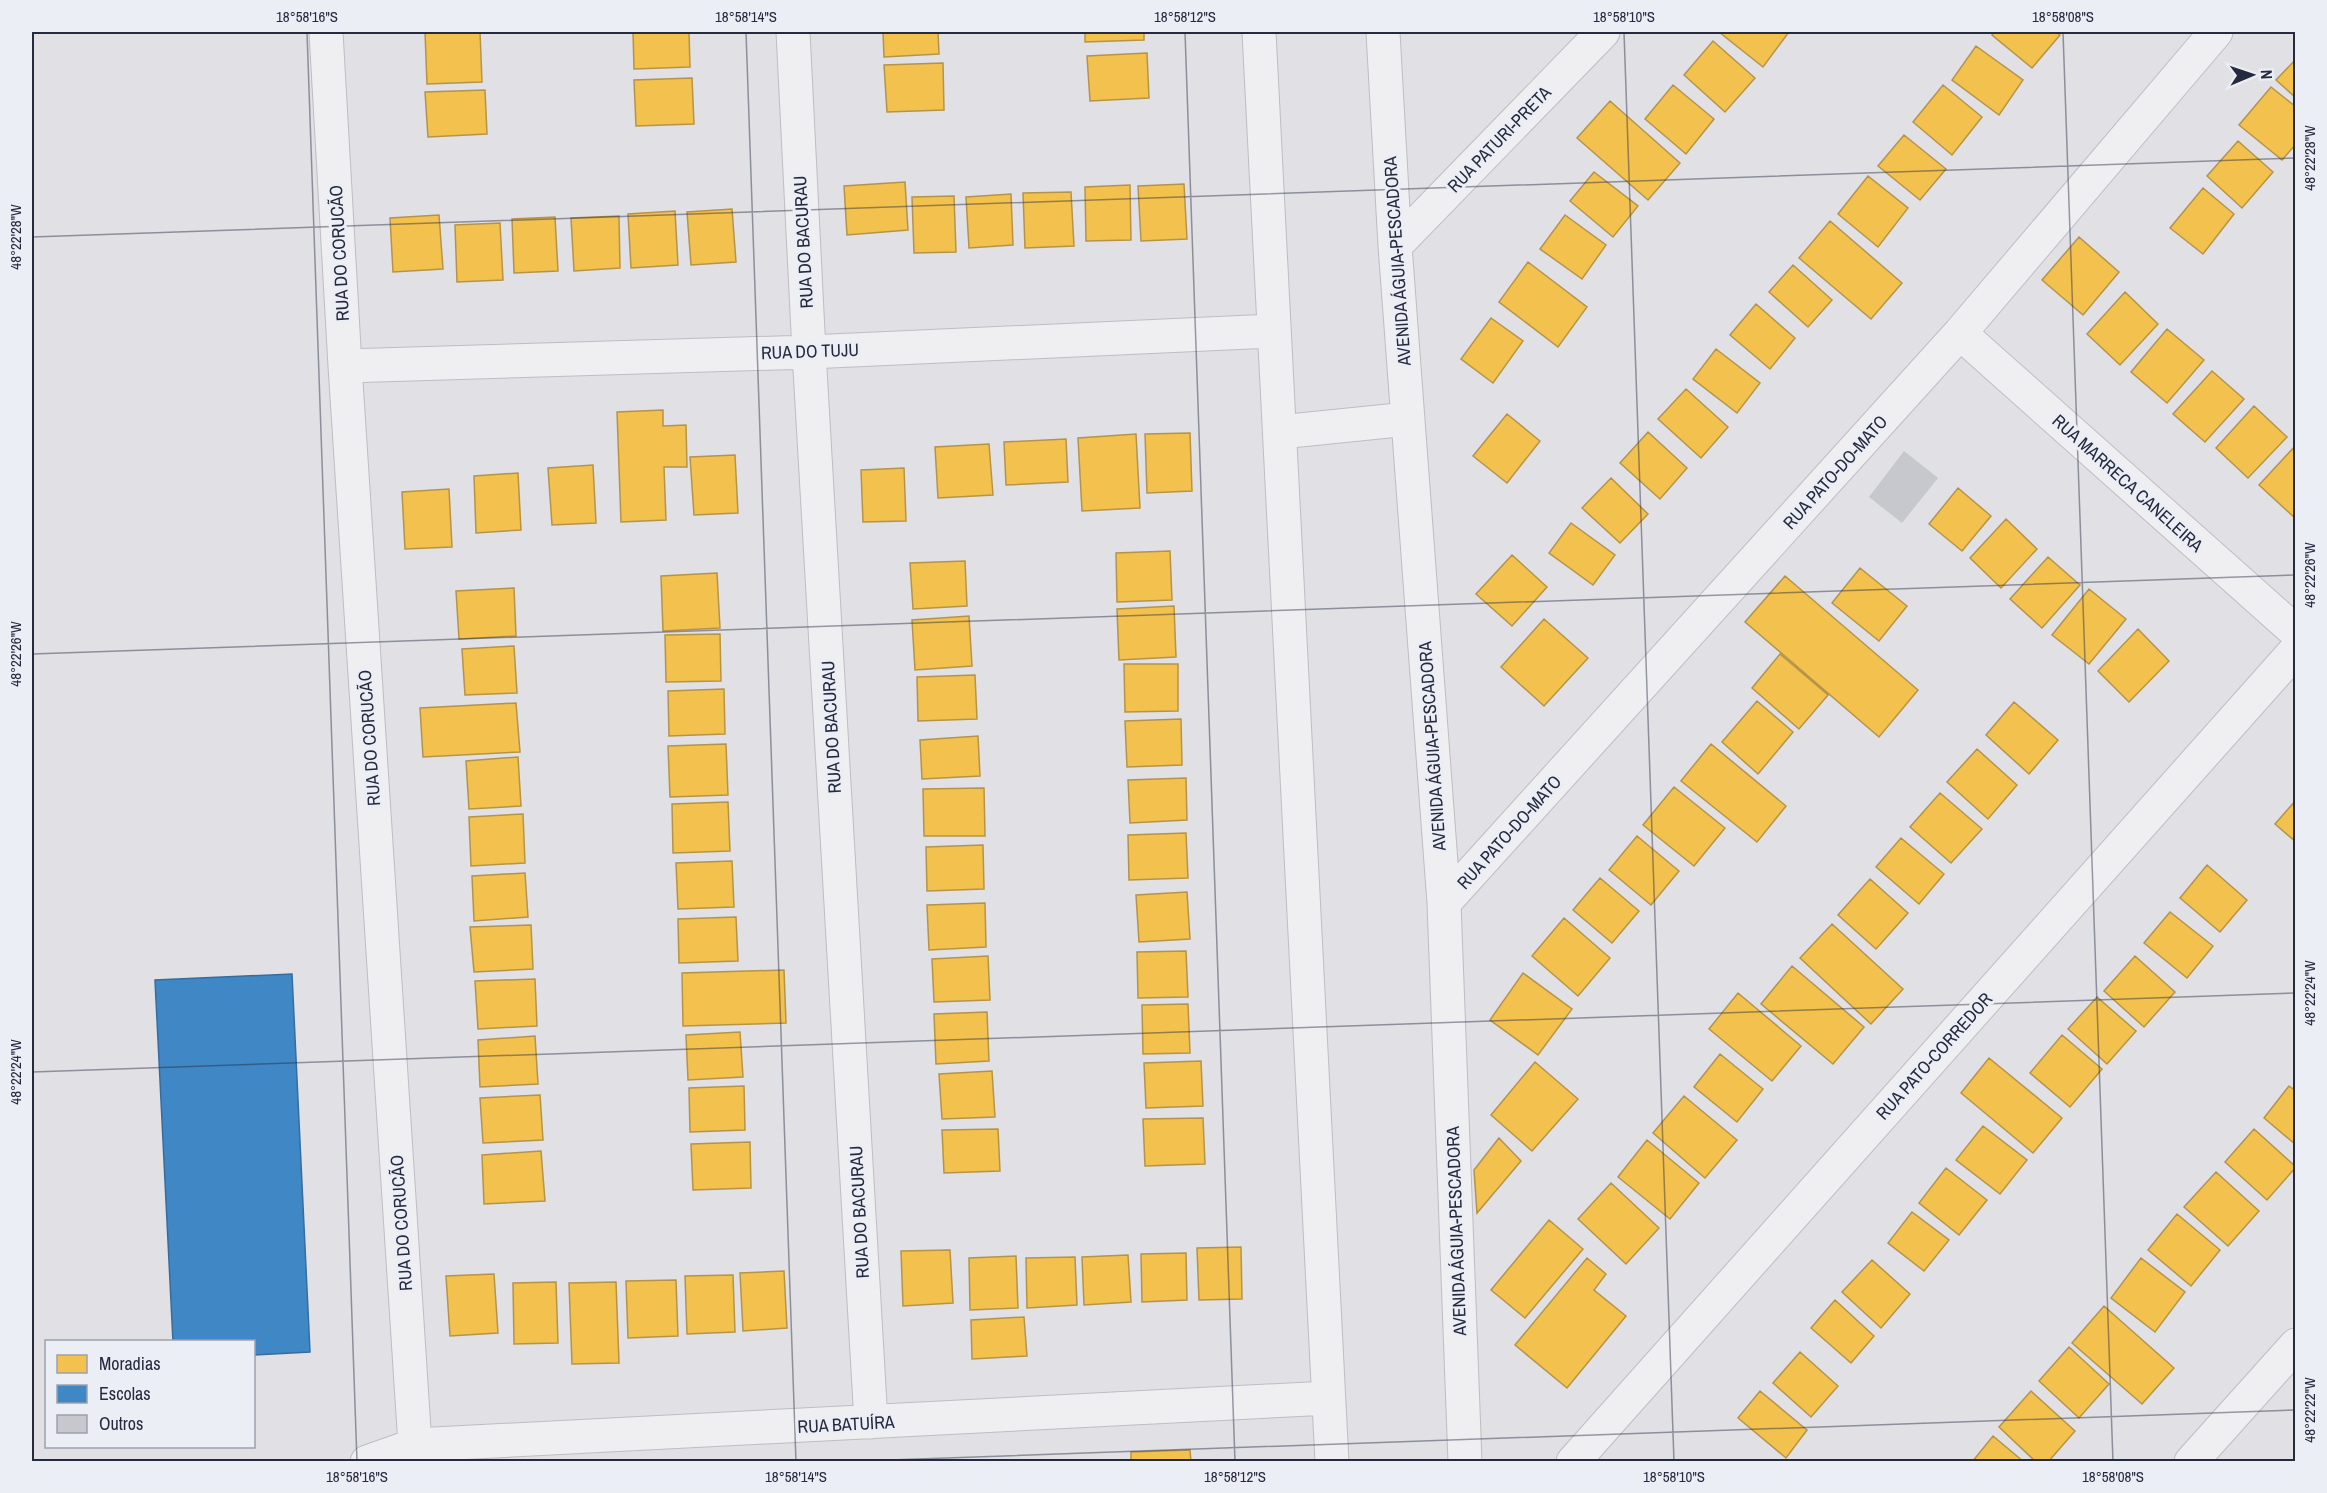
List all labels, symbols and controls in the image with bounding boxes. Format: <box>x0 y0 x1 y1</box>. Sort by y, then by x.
text: 18°58'16"S <box>276 6 338 27</box>
text: 18°58'14"S <box>715 6 777 27</box>
text: 18°58'12"S <box>1154 6 1216 27</box>
text: 18°58'10"S <box>1593 6 1655 27</box>
text: 18°58'08"S <box>2032 6 2094 27</box>
north arrow <box>2222 45 2282 105</box>
text: N <box>2256 69 2278 80</box>
street label: RUA PATURI-PRETA <box>1442 80 1557 198</box>
text: 48°22'28"W <box>2299 125 2320 191</box>
street label: AVENIDA ÁGUIA-PESCADORA <box>1377 155 1417 367</box>
street label: RUA DO BACURAU <box>787 175 819 309</box>
street label: RUA DO CORUCÃO <box>323 184 355 322</box>
text: 48°22'28"W <box>5 204 26 270</box>
street label: RUA DO TUJU <box>761 337 859 365</box>
street label: RUA MARRECA CANELEIRA <box>2047 408 2209 558</box>
street label: RUA PATO-DO-MATO <box>1777 410 1893 534</box>
text: 48°22'26"W <box>2299 542 2320 608</box>
text: 48°22'26"W <box>5 621 26 687</box>
street label: AVENIDA ÁGUIA-PESCADORA <box>1412 640 1452 852</box>
street label: RUA DO BACURAU <box>815 660 847 794</box>
street label: RUA DO CORUCÃO <box>352 669 386 807</box>
street label: RUA PATO-DO-MATO <box>1451 770 1567 894</box>
text: 48°22'24"W <box>2299 960 2320 1026</box>
street label: RUA PATO-CORREDOR <box>1870 987 1998 1125</box>
text: 48°22'24"W <box>5 1039 26 1105</box>
street label: AVENIDA ÁGUIA-PESCADORA <box>1440 1126 1472 1337</box>
street label: RUA DO BACURAU <box>843 1145 875 1279</box>
street label: RUA DO CORUCÃO <box>384 1154 418 1292</box>
legend <box>45 1340 255 1448</box>
text: Moradias <box>99 1351 161 1376</box>
text: 48°22'22"W <box>2299 1377 2320 1443</box>
text: Escolas <box>99 1381 151 1406</box>
street label: RUA BATUÍRA <box>797 1409 895 1439</box>
text: Outros <box>99 1411 143 1436</box>
text: 18°58'16"S <box>326 1466 388 1487</box>
text: 18°58'14"S <box>765 1466 827 1487</box>
text: 18°58'12"S <box>1204 1466 1266 1487</box>
text: 18°58'10"S <box>1643 1466 1705 1487</box>
text: 18°58'08"S <box>2082 1466 2144 1487</box>

